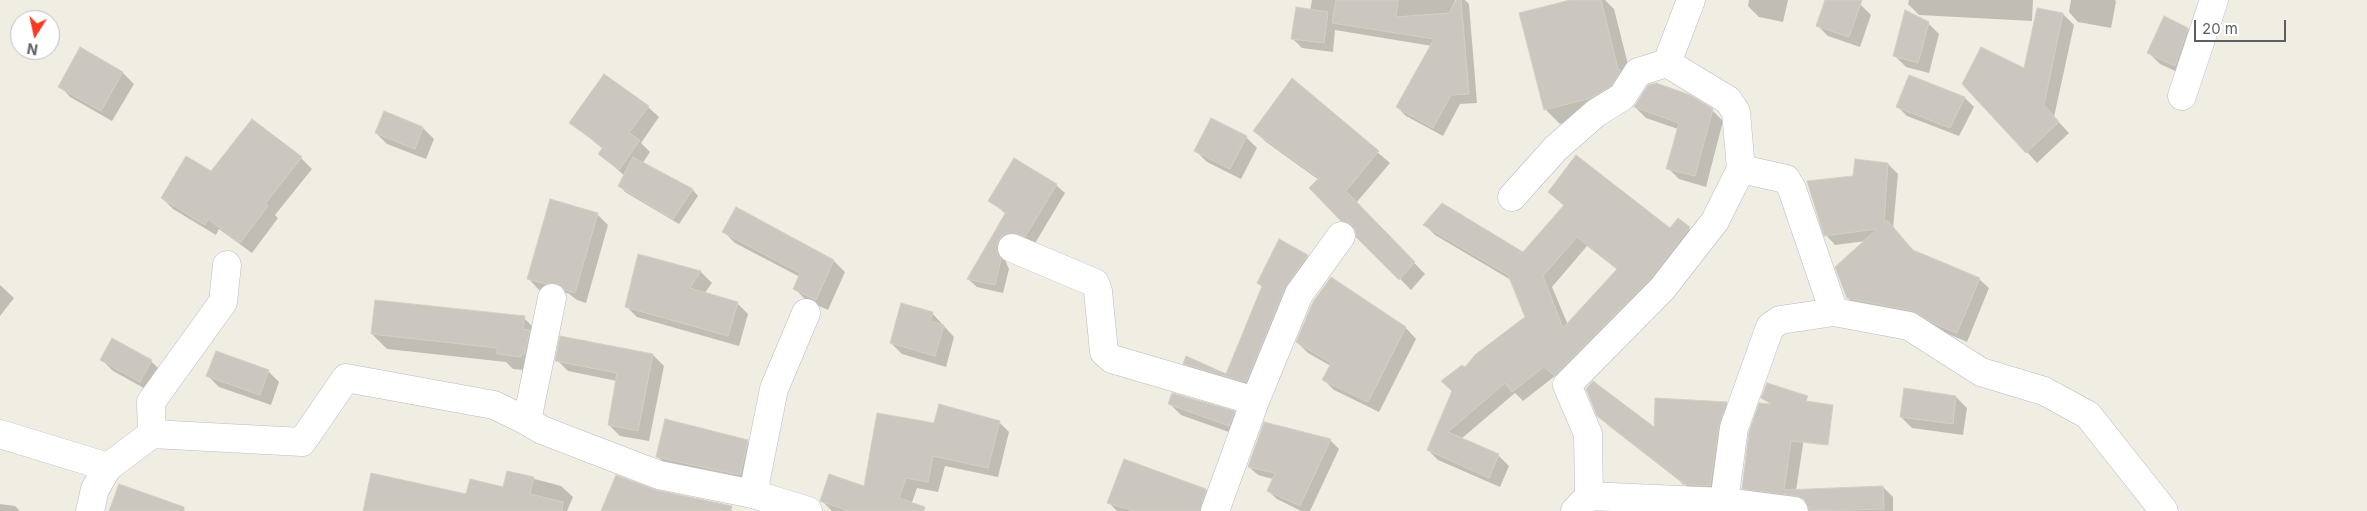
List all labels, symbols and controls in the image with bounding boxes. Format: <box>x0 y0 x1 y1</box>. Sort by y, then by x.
north arrow <box>10 10 60 60</box>
scale bar <box>2197 10 2290 42</box>
text: 20 m <box>2202 19 2238 38</box>
text: N <box>26 40 39 59</box>

